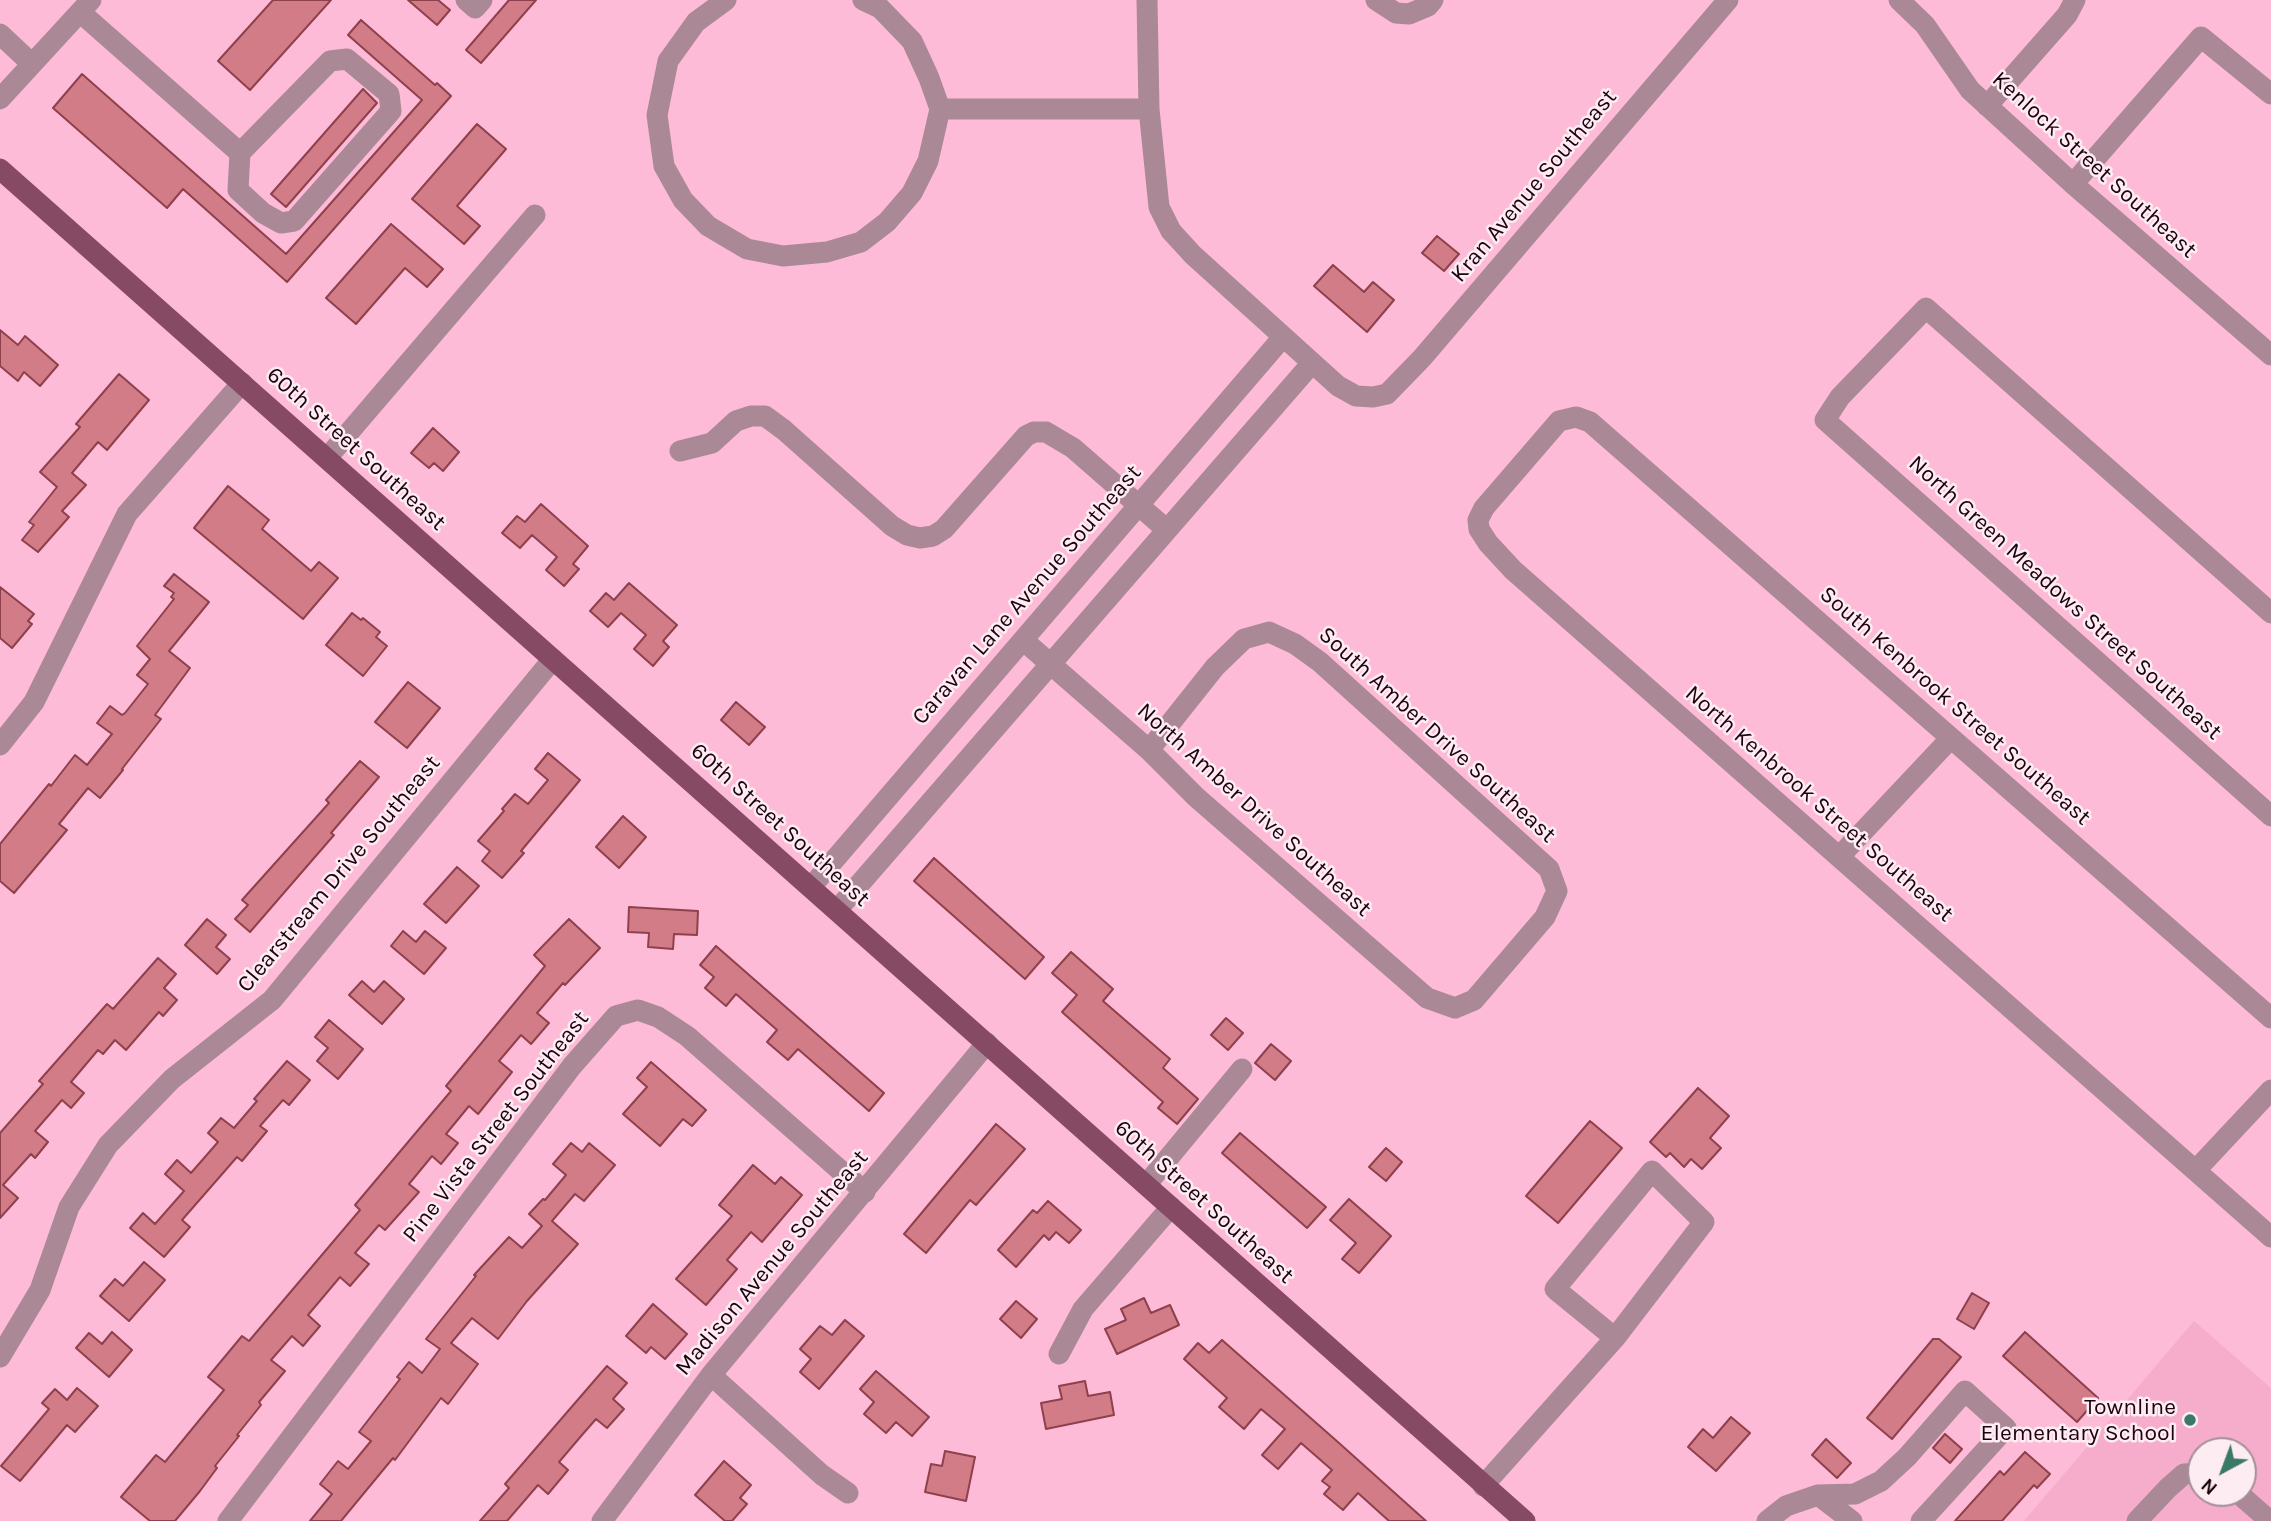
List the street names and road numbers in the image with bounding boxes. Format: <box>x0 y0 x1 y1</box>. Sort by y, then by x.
street label: Kenlock Street Southeast <box>1986 66 2202 264</box>
street label: Kran Avenue Southeast <box>1445 84 1623 288</box>
street label: 60th Street Southeast <box>261 361 451 537</box>
street label: North Green Meadows Street Southeast <box>1903 450 2227 746</box>
street label: Caravan Lane Avenue Southeast <box>907 459 1147 731</box>
street label: South Kenbrook Street Southeast <box>1814 581 2096 831</box>
street label: South Amber Drive Southeast <box>1313 621 1561 849</box>
street label: North Kenbrook Street Southeast <box>1679 680 1959 928</box>
street label: North Amber Drive Southeast <box>1131 697 1377 923</box>
street label: 60th Street Southeast <box>685 737 875 913</box>
street label: Clearstream Drive Southeast <box>232 750 446 998</box>
street label: Pine Vista Street Southeast <box>397 1006 595 1248</box>
street label: 60th Street Southeast <box>1109 1114 1299 1290</box>
street label: Madison Avenue Southeast <box>670 1145 874 1381</box>

